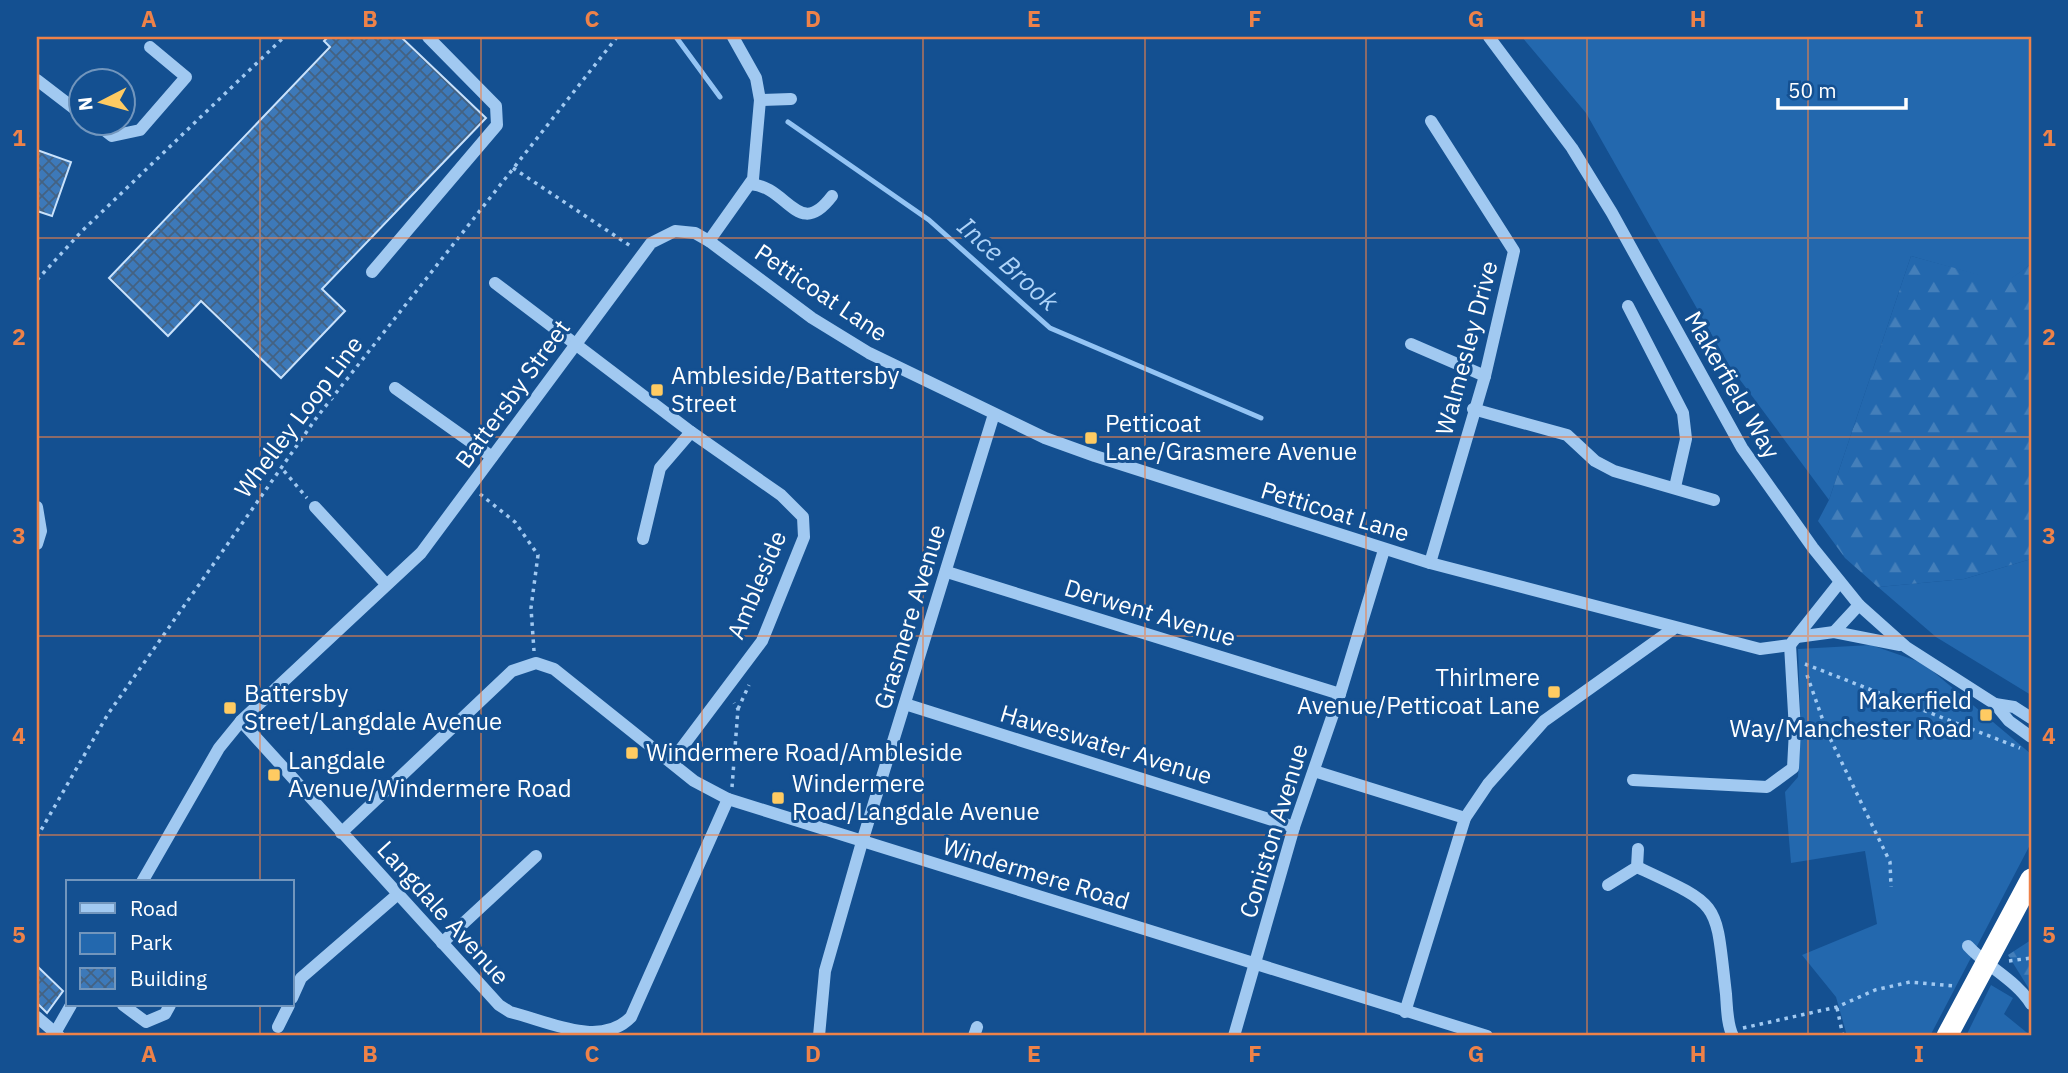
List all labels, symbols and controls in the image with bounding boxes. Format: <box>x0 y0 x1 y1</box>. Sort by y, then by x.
text: A <box>141 3 157 33</box>
text: B <box>362 3 378 33</box>
text: C <box>585 3 600 33</box>
text: D <box>805 3 821 33</box>
text: E <box>1027 3 1041 33</box>
text: F <box>1248 3 1262 33</box>
text: G <box>1468 3 1484 33</box>
text: H <box>1690 3 1706 33</box>
text: I <box>1914 3 1924 33</box>
north arrow <box>66 66 136 136</box>
scale bar <box>1778 66 1905 110</box>
text: 50 m <box>1788 76 1837 104</box>
text: N <box>72 96 98 112</box>
text: 1 <box>12 122 26 152</box>
text: 1 <box>2042 122 2056 152</box>
water label: Ince Brook <box>951 209 1067 318</box>
street label: Petticoat Lane <box>749 236 894 348</box>
street label: Walmesley Drive <box>1427 257 1505 438</box>
street label: Makerfield Way <box>1678 305 1788 464</box>
street label: Battersby Street <box>448 313 577 474</box>
text: 2 <box>12 321 26 351</box>
text: 2 <box>2042 321 2056 351</box>
street label: Whelley Loop Line <box>227 329 370 504</box>
place label: Ambleside/Battersby Street <box>671 359 899 419</box>
marker: Ambleside/Battersby Street <box>649 382 665 398</box>
place label: Petticoat Lane/Grasmere Avenue <box>1105 407 1357 467</box>
marker: Petticoat Lane/Grasmere Avenue <box>1083 430 1099 446</box>
street label: Petticoat Lane <box>1257 473 1414 549</box>
text: 3 <box>12 520 26 550</box>
street label: Grasmere Avenue <box>866 520 952 713</box>
text: 3 <box>2042 520 2056 550</box>
street label: Ambleside <box>719 526 793 644</box>
street label: Derwent Avenue <box>1061 571 1240 653</box>
place label: Thirlmere Avenue/Petticoat Lane <box>1297 661 1540 721</box>
place label: Battersby Street/Langdale Avenue <box>244 677 502 737</box>
marker: Thirlmere Avenue/Petticoat Lane <box>1546 684 1562 700</box>
place label: Makerfield Way/Manchester Road <box>1730 684 1972 744</box>
street label: Haweswater Avenue <box>997 697 1216 791</box>
marker: Battersby Street/Langdale Avenue <box>222 700 238 716</box>
marker: Makerfield Way/Manchester Road <box>1978 707 1994 723</box>
text: 4 <box>12 720 26 750</box>
text: 4 <box>2042 720 2056 750</box>
place label: Windermere Road/Ambleside <box>646 736 963 768</box>
street label: Coniston Avenue <box>1231 740 1315 922</box>
place label: Langdale Avenue/Windermere Road <box>288 744 572 804</box>
marker: Windermere Road/Ambleside <box>624 745 640 761</box>
marker: Langdale Avenue/Windermere Road <box>266 767 282 783</box>
place label: Windermere Road/Langdale Avenue <box>792 767 1040 827</box>
marker: Windermere Road/Langdale Avenue <box>770 790 786 806</box>
street label: Windermere Road <box>939 829 1134 917</box>
street label: Langdale Avenue <box>371 834 517 991</box>
legend <box>66 880 294 1006</box>
text: Road <box>130 894 178 922</box>
text: 5 <box>12 919 26 949</box>
text: 5 <box>2042 919 2056 949</box>
text: Park <box>130 928 173 956</box>
text: Building <box>130 964 207 992</box>
text: A <box>141 1038 157 1068</box>
text: B <box>362 1038 378 1068</box>
text: C <box>585 1038 600 1068</box>
text: D <box>805 1038 821 1068</box>
text: E <box>1027 1038 1041 1068</box>
text: F <box>1248 1038 1262 1068</box>
text: G <box>1468 1038 1484 1068</box>
text: H <box>1690 1038 1706 1068</box>
text: I <box>1914 1038 1924 1068</box>

